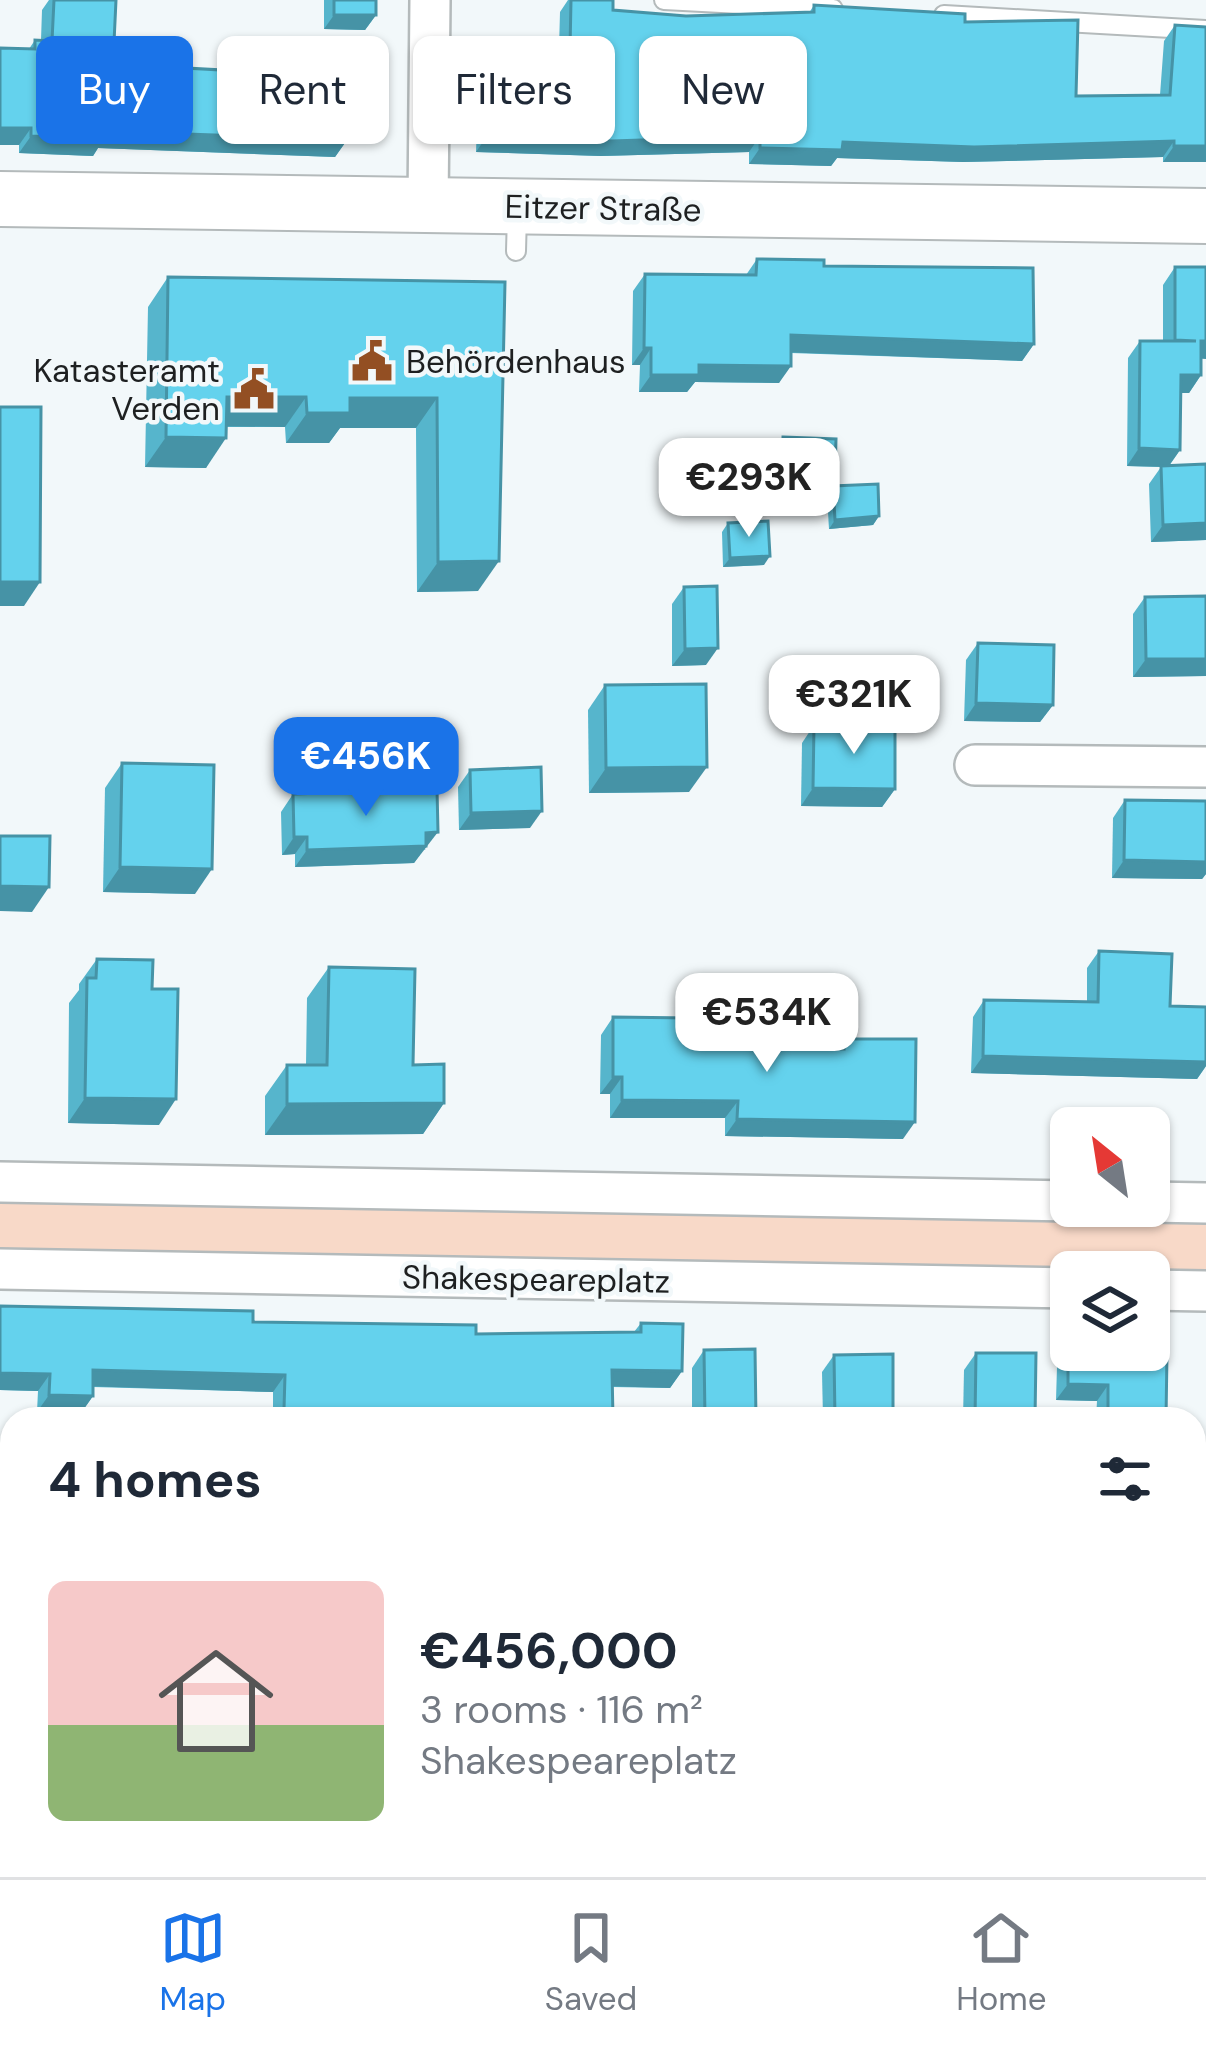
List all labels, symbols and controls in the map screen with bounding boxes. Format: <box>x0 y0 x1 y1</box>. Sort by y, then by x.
chip: Buy <box>36 36 193 144</box>
chip: Rent <box>217 36 389 144</box>
chip: Filters <box>413 36 615 144</box>
chip: New <box>639 36 807 144</box>
street label: Eitzer Straße <box>504 185 702 231</box>
public building icon: Behördenhaus <box>349 338 395 384</box>
place label: Behördenhaus <box>406 340 626 383</box>
place label: Katasteramt Verden <box>34 349 220 430</box>
public building icon: Katasteramt Verden <box>231 366 277 412</box>
pin: €293K <box>665 438 833 540</box>
text: €293K <box>686 451 812 502</box>
pin: €321K <box>770 655 938 757</box>
text: €321K <box>796 668 912 719</box>
pin: €456K <box>282 717 450 819</box>
text: €456K <box>301 730 431 781</box>
pin: €534K <box>683 973 851 1075</box>
text: €534K <box>702 986 832 1037</box>
north arrow <box>1050 1107 1170 1227</box>
map controls <box>1050 1107 1170 1371</box>
button: layers <box>1050 1251 1170 1371</box>
street label: Shakespeareplatz <box>402 1255 670 1303</box>
text: 4 homes <box>48 1446 262 1513</box>
icon: filters <box>1092 1446 1158 1512</box>
text: €456,000 <box>420 1617 678 1684</box>
icon: home <box>144 1629 288 1773</box>
text: 3 rooms · 116 m² <box>420 1684 703 1735</box>
text: Shakespeareplatz <box>420 1735 737 1786</box>
tab: Map <box>159 1905 226 2020</box>
tab: Saved <box>545 1905 637 2020</box>
tab: Home <box>956 1905 1047 2020</box>

